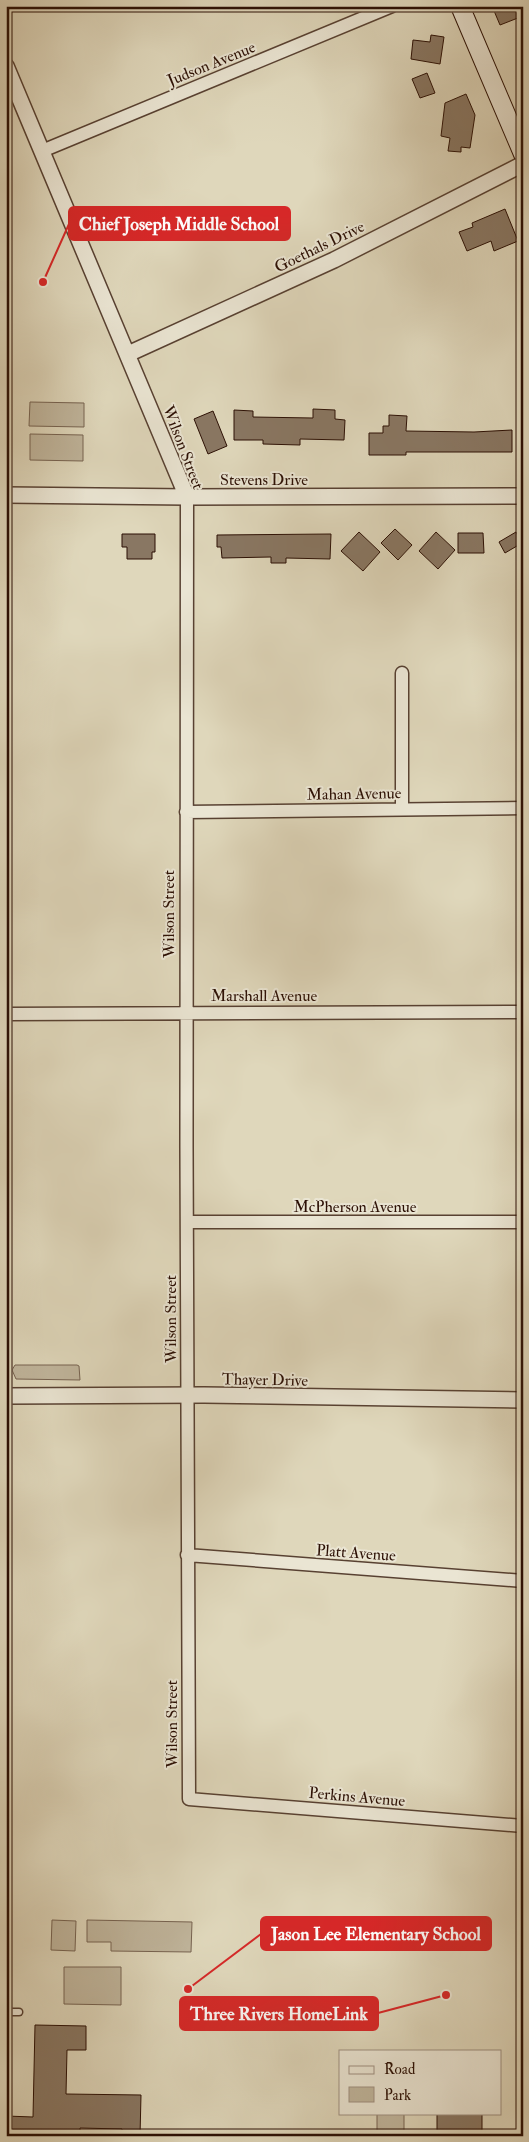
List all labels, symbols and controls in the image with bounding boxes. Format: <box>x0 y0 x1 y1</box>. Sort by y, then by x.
street label: Judson Avenue <box>163 37 259 92</box>
callout: Chief Joseph Middle School <box>69 207 290 240</box>
text: Chief Joseph Middle School <box>79 213 280 236</box>
street label: Goethals Drive <box>271 216 368 277</box>
street label: Wilson Street <box>158 402 208 492</box>
street label: Stevens Drive <box>220 470 308 490</box>
street label: Mahan Avenue <box>306 783 402 805</box>
street label: Wilson Street <box>159 870 179 959</box>
street label: Marshall Avenue <box>211 986 317 1006</box>
street label: McPherson Avenue <box>293 1197 417 1217</box>
street label: Wilson Street <box>161 1275 181 1364</box>
street label: Thayer Drive <box>222 1369 309 1391</box>
street label: Platt Avenue <box>315 1540 397 1566</box>
street label: Wilson Street <box>162 1680 182 1769</box>
street label: Perkins Avenue <box>308 1783 406 1811</box>
callout: Jason Lee Elementary School <box>261 1917 491 1950</box>
text: Jason Lee Elementary School <box>270 1923 481 1946</box>
callout: Three Rivers HomeLink <box>180 1997 378 2030</box>
text: Three Rivers HomeLink <box>189 2003 368 2026</box>
legend <box>339 2050 502 2114</box>
text: Road <box>384 2060 416 2079</box>
text: Park <box>384 2086 411 2105</box>

